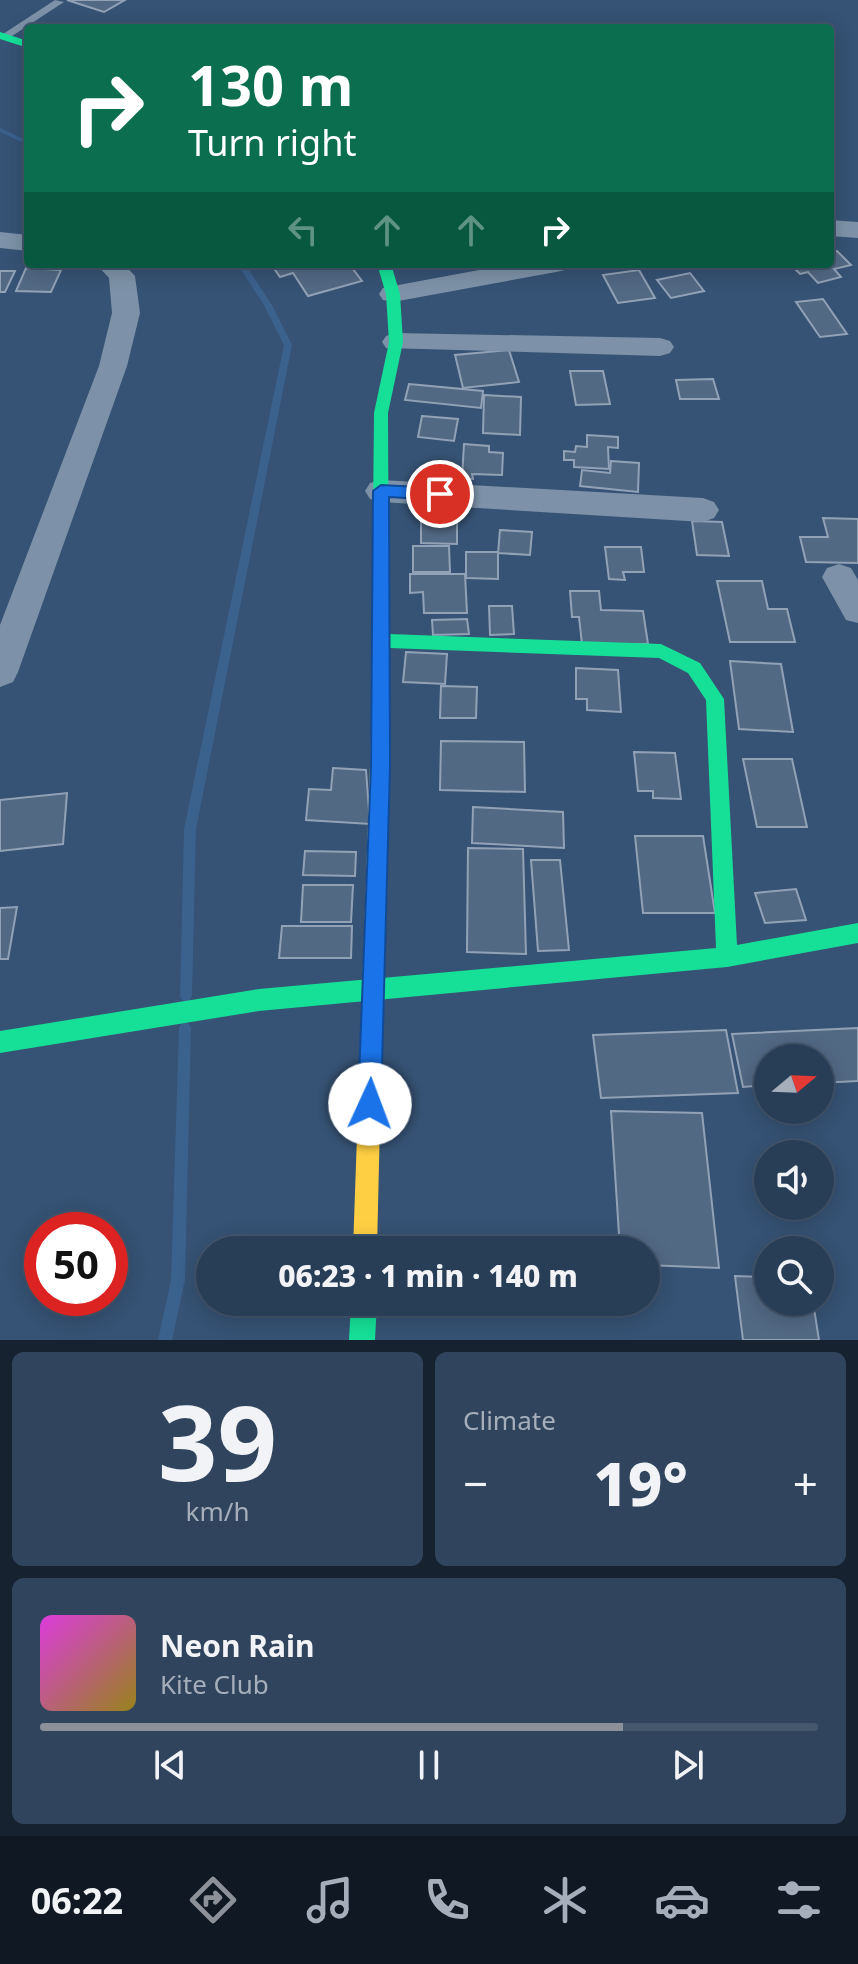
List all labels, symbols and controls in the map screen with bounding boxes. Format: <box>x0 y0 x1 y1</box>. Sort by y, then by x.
text: 130 m <box>188 46 353 122</box>
icon: right <box>56 56 160 160</box>
text: Turn right <box>188 118 356 167</box>
icon: left <box>281 208 325 252</box>
icon: ahead <box>365 208 409 252</box>
icon: ahead <box>449 208 493 252</box>
icon: right <box>533 208 577 252</box>
pin <box>406 460 474 528</box>
icon: arrive <box>418 472 462 516</box>
north arrow <box>754 1044 834 1124</box>
map controls <box>754 1044 834 1316</box>
position arrow <box>328 1062 412 1146</box>
button: sound <box>754 1140 834 1220</box>
speed limit sign: 50 <box>24 1212 128 1316</box>
button: search <box>754 1236 834 1316</box>
text: 06:23 · 1 min · 140 m <box>278 1255 578 1296</box>
text: 39 <box>158 1370 277 1511</box>
text: Climate <box>463 1402 556 1438</box>
text: 19° <box>593 1442 688 1524</box>
text: − <box>463 1453 488 1513</box>
text: + <box>793 1453 818 1513</box>
text: km/h <box>186 1493 249 1529</box>
text: Neon Rain <box>160 1625 314 1666</box>
text: Kite Club <box>160 1666 269 1702</box>
icon: previous <box>148 1743 192 1787</box>
icon: pause <box>407 1743 451 1787</box>
icon: next <box>666 1743 710 1787</box>
icon: directions <box>185 1872 241 1928</box>
icon: music <box>302 1872 358 1928</box>
icon: phone <box>419 1872 475 1928</box>
icon: climate <box>537 1872 593 1928</box>
icon: car <box>654 1872 710 1928</box>
icon: filters <box>771 1872 827 1928</box>
text: 06:22 <box>31 1876 123 1925</box>

